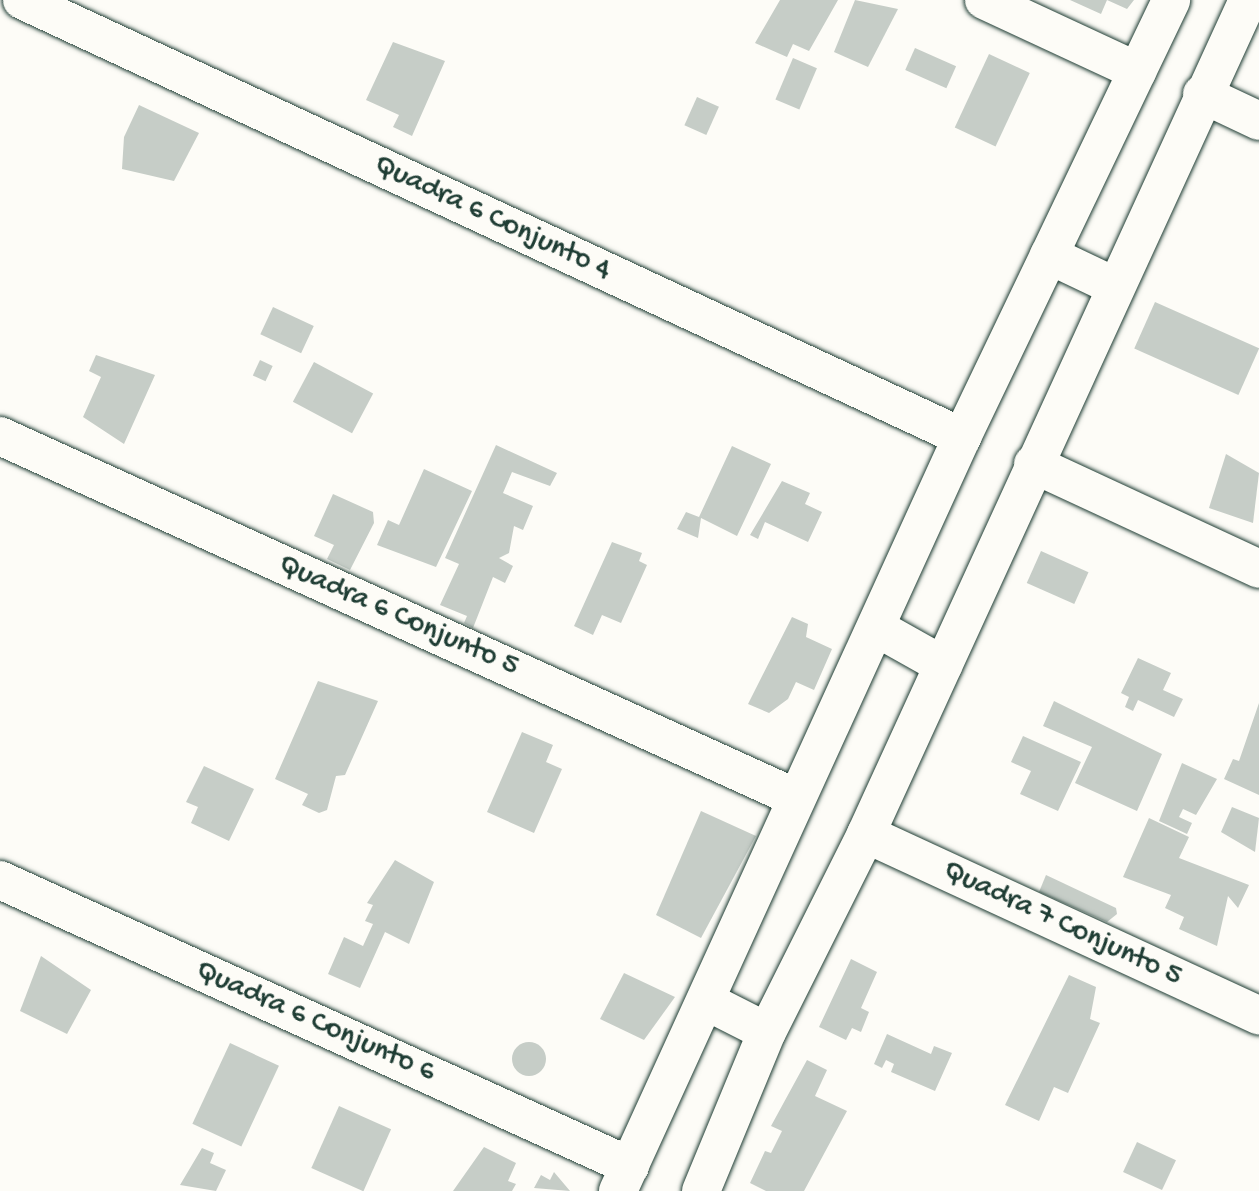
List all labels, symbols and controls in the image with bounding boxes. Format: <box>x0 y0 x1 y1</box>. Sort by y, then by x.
street label: Quadra 6 Conjunto 4 <box>368 148 616 290</box>
street label: Quadra 6 Conjunto 5 <box>272 548 524 686</box>
street label: Quadra 7 Conjunto 5 <box>937 854 1187 996</box>
street label: Quadra 6 Conjunto 6 <box>190 954 440 1092</box>

